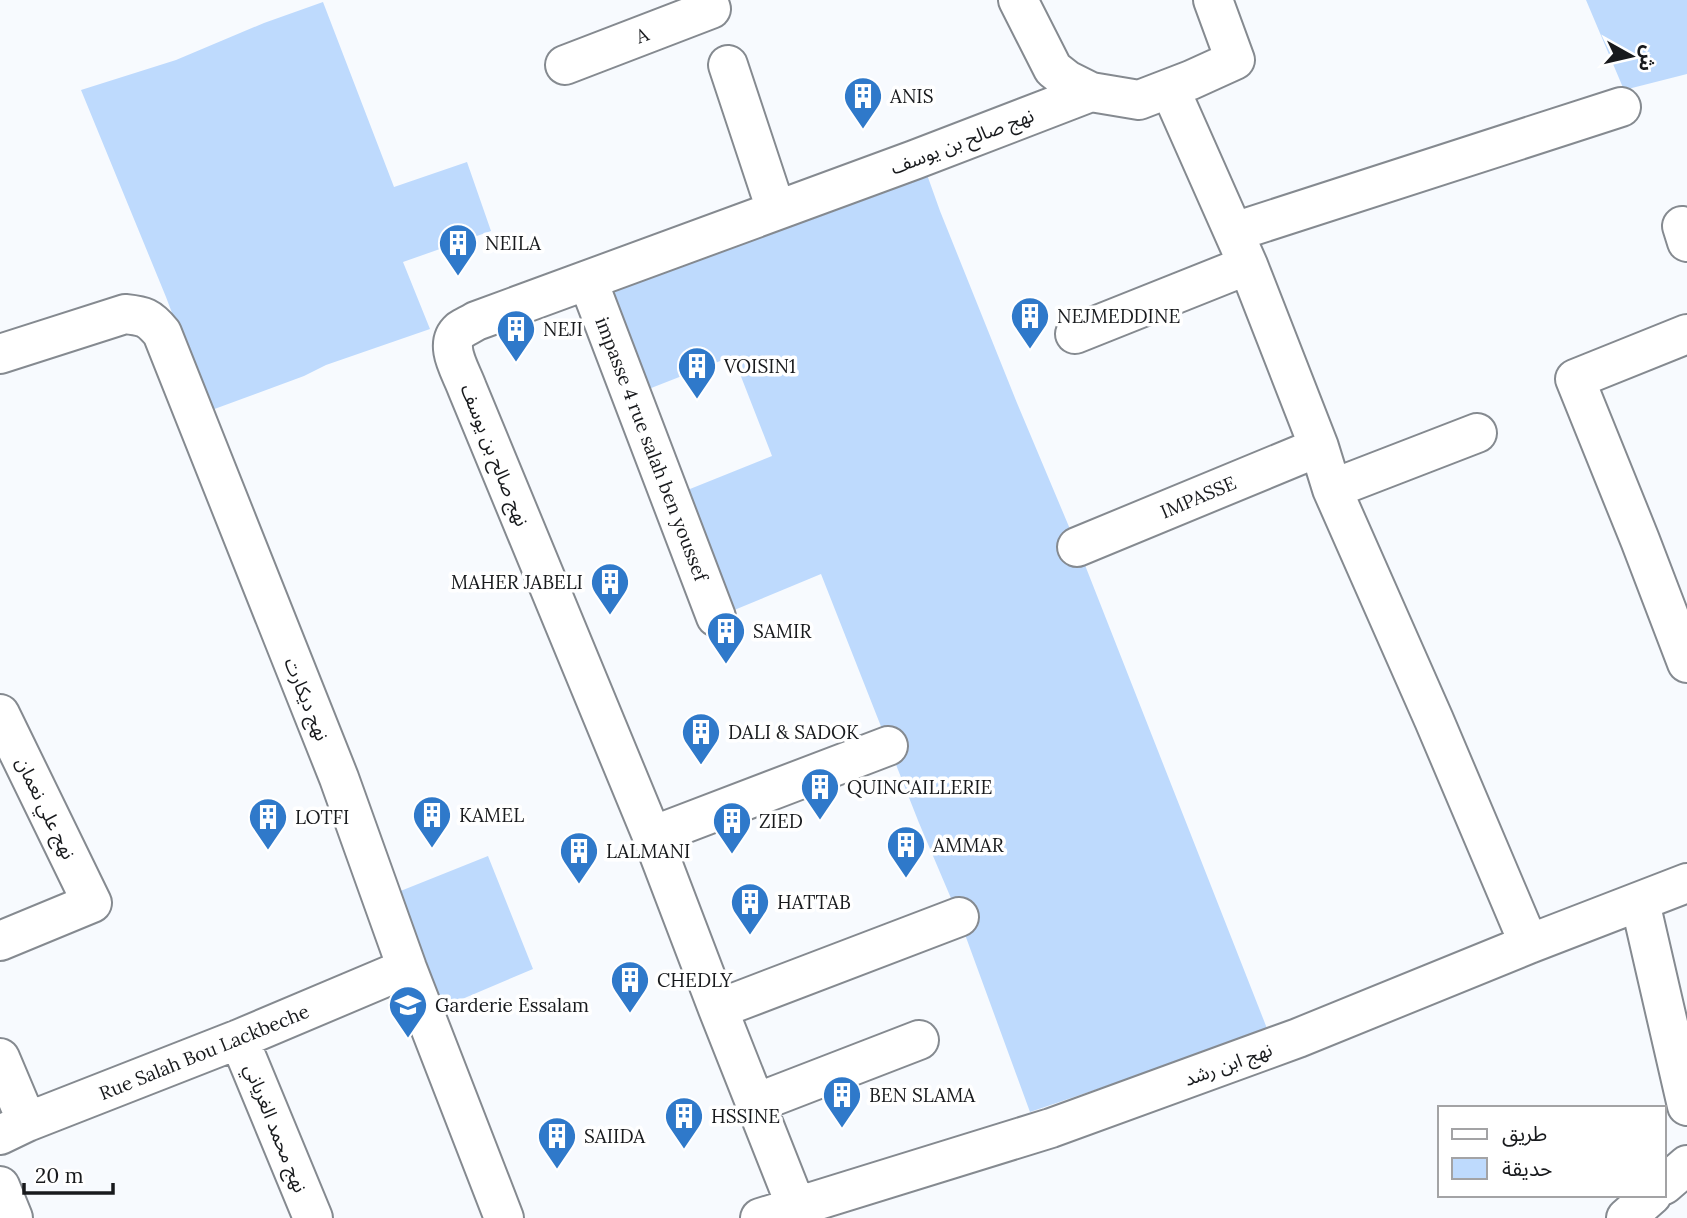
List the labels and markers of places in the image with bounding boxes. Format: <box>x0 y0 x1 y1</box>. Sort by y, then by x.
building icon: ANIS <box>842 75 884 130</box>
place label: ANIS <box>889 84 934 108</box>
building icon: NEILA <box>437 222 479 277</box>
place label: NEILA <box>485 231 542 255</box>
building icon: NEJMEDDINE <box>1009 295 1051 350</box>
place label: NEJMEDDINE <box>1057 304 1180 328</box>
building icon: NEJI <box>495 308 537 363</box>
place label: NEJI <box>543 317 583 341</box>
building icon: VOISIN1 <box>676 345 718 400</box>
place label: VOISIN1 <box>723 354 796 378</box>
building icon: MAHER JABELI <box>589 561 631 616</box>
place label: MAHER JABELI <box>451 570 583 594</box>
building icon: SAMIR <box>705 610 747 665</box>
place label: SAMIR <box>753 619 811 643</box>
building icon: DALI & SADOK <box>680 711 722 766</box>
place label: DALI & SADOK <box>728 720 859 744</box>
building icon: QUINCAILLERIE <box>799 766 841 821</box>
place label: QUINCAILLERIE <box>847 775 992 799</box>
building icon: KAMEL <box>411 794 453 849</box>
building icon: LOTFI <box>247 796 289 851</box>
building icon: ZIED <box>711 800 753 855</box>
place label: KAMEL <box>459 803 524 827</box>
place label: LOTFI <box>295 805 349 829</box>
place label: ZIED <box>759 809 803 833</box>
building icon: AMMAR <box>885 824 927 879</box>
building icon: LALMANI <box>558 830 600 885</box>
place label: AMMAR <box>932 833 1004 857</box>
place label: LALMANI <box>606 839 690 863</box>
building icon: HATTAB <box>729 881 771 936</box>
place label: HATTAB <box>777 890 851 914</box>
building icon: CHEDLY <box>609 959 651 1014</box>
place label: CHEDLY <box>657 968 733 992</box>
school or university icon: Garderie Essalam <box>387 984 429 1039</box>
place label: Garderie Essalam <box>435 993 589 1017</box>
building icon: BEN SLAMA <box>821 1074 863 1129</box>
place label: BEN SLAMA <box>869 1083 976 1107</box>
building icon: HSSINE <box>663 1095 705 1150</box>
place label: HSSINE <box>711 1104 780 1128</box>
building icon: SAIIDA <box>536 1115 578 1170</box>
place label: SAIIDA <box>584 1124 646 1148</box>

